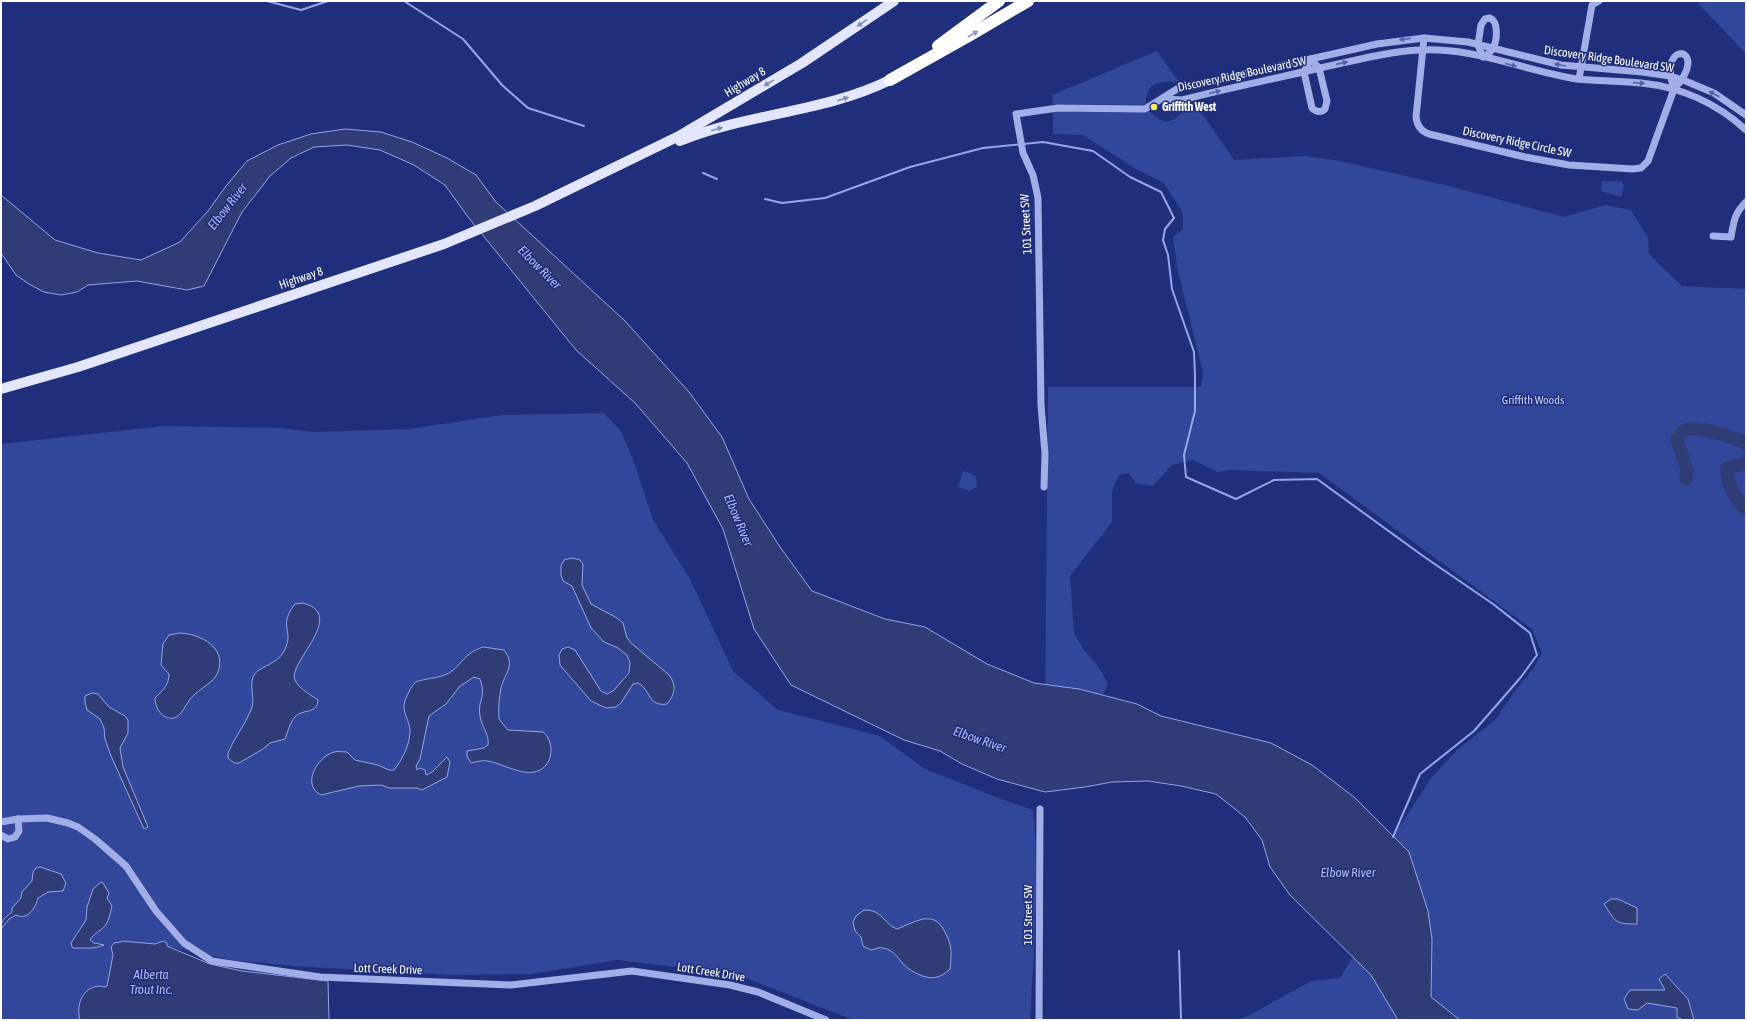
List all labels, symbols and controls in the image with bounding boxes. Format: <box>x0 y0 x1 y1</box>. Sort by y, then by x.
one-way arrow <box>857 19 867 27</box>
one-way arrow <box>967 30 979 37</box>
one-way arrow <box>1399 36 1411 43</box>
street label: Discovery Ridge Boulevard SW <box>1543 43 1675 75</box>
street label: Discovery Ridge Boulevard SW <box>1176 53 1308 94</box>
one-way arrow <box>1336 60 1348 66</box>
one-way arrow <box>1554 61 1566 67</box>
one-way arrow <box>1505 62 1517 68</box>
street label: Highway 8 <box>722 64 768 100</box>
one-way arrow <box>763 80 775 87</box>
one-way arrow <box>1633 80 1645 86</box>
one-way arrow <box>1209 89 1221 95</box>
one-way arrow <box>1708 90 1720 97</box>
one-way arrow <box>838 95 850 101</box>
place label: Griffith West <box>1162 100 1217 114</box>
marker: Griffith West <box>1149 102 1159 112</box>
street label: Discovery Ridge Circle SW <box>1461 124 1573 160</box>
one-way arrow <box>711 126 723 132</box>
water label: Elbow River <box>205 179 251 233</box>
street label: 101 Street SW <box>1017 193 1035 254</box>
water label: Elbow River <box>515 243 565 293</box>
street label: Highway 8 <box>277 264 325 292</box>
park label: Griffith Woods <box>1502 393 1564 407</box>
water label: Elbow River <box>721 492 757 550</box>
water label: Elbow River <box>951 723 1009 756</box>
water label: Elbow River <box>1320 865 1377 880</box>
street label: 101 Street SW <box>1021 885 1035 945</box>
street label: Lott Creek Drive <box>676 960 746 984</box>
street label: Lott Creek Drive <box>353 961 423 977</box>
water label: Alberta Trout Inc. <box>129 967 173 997</box>

